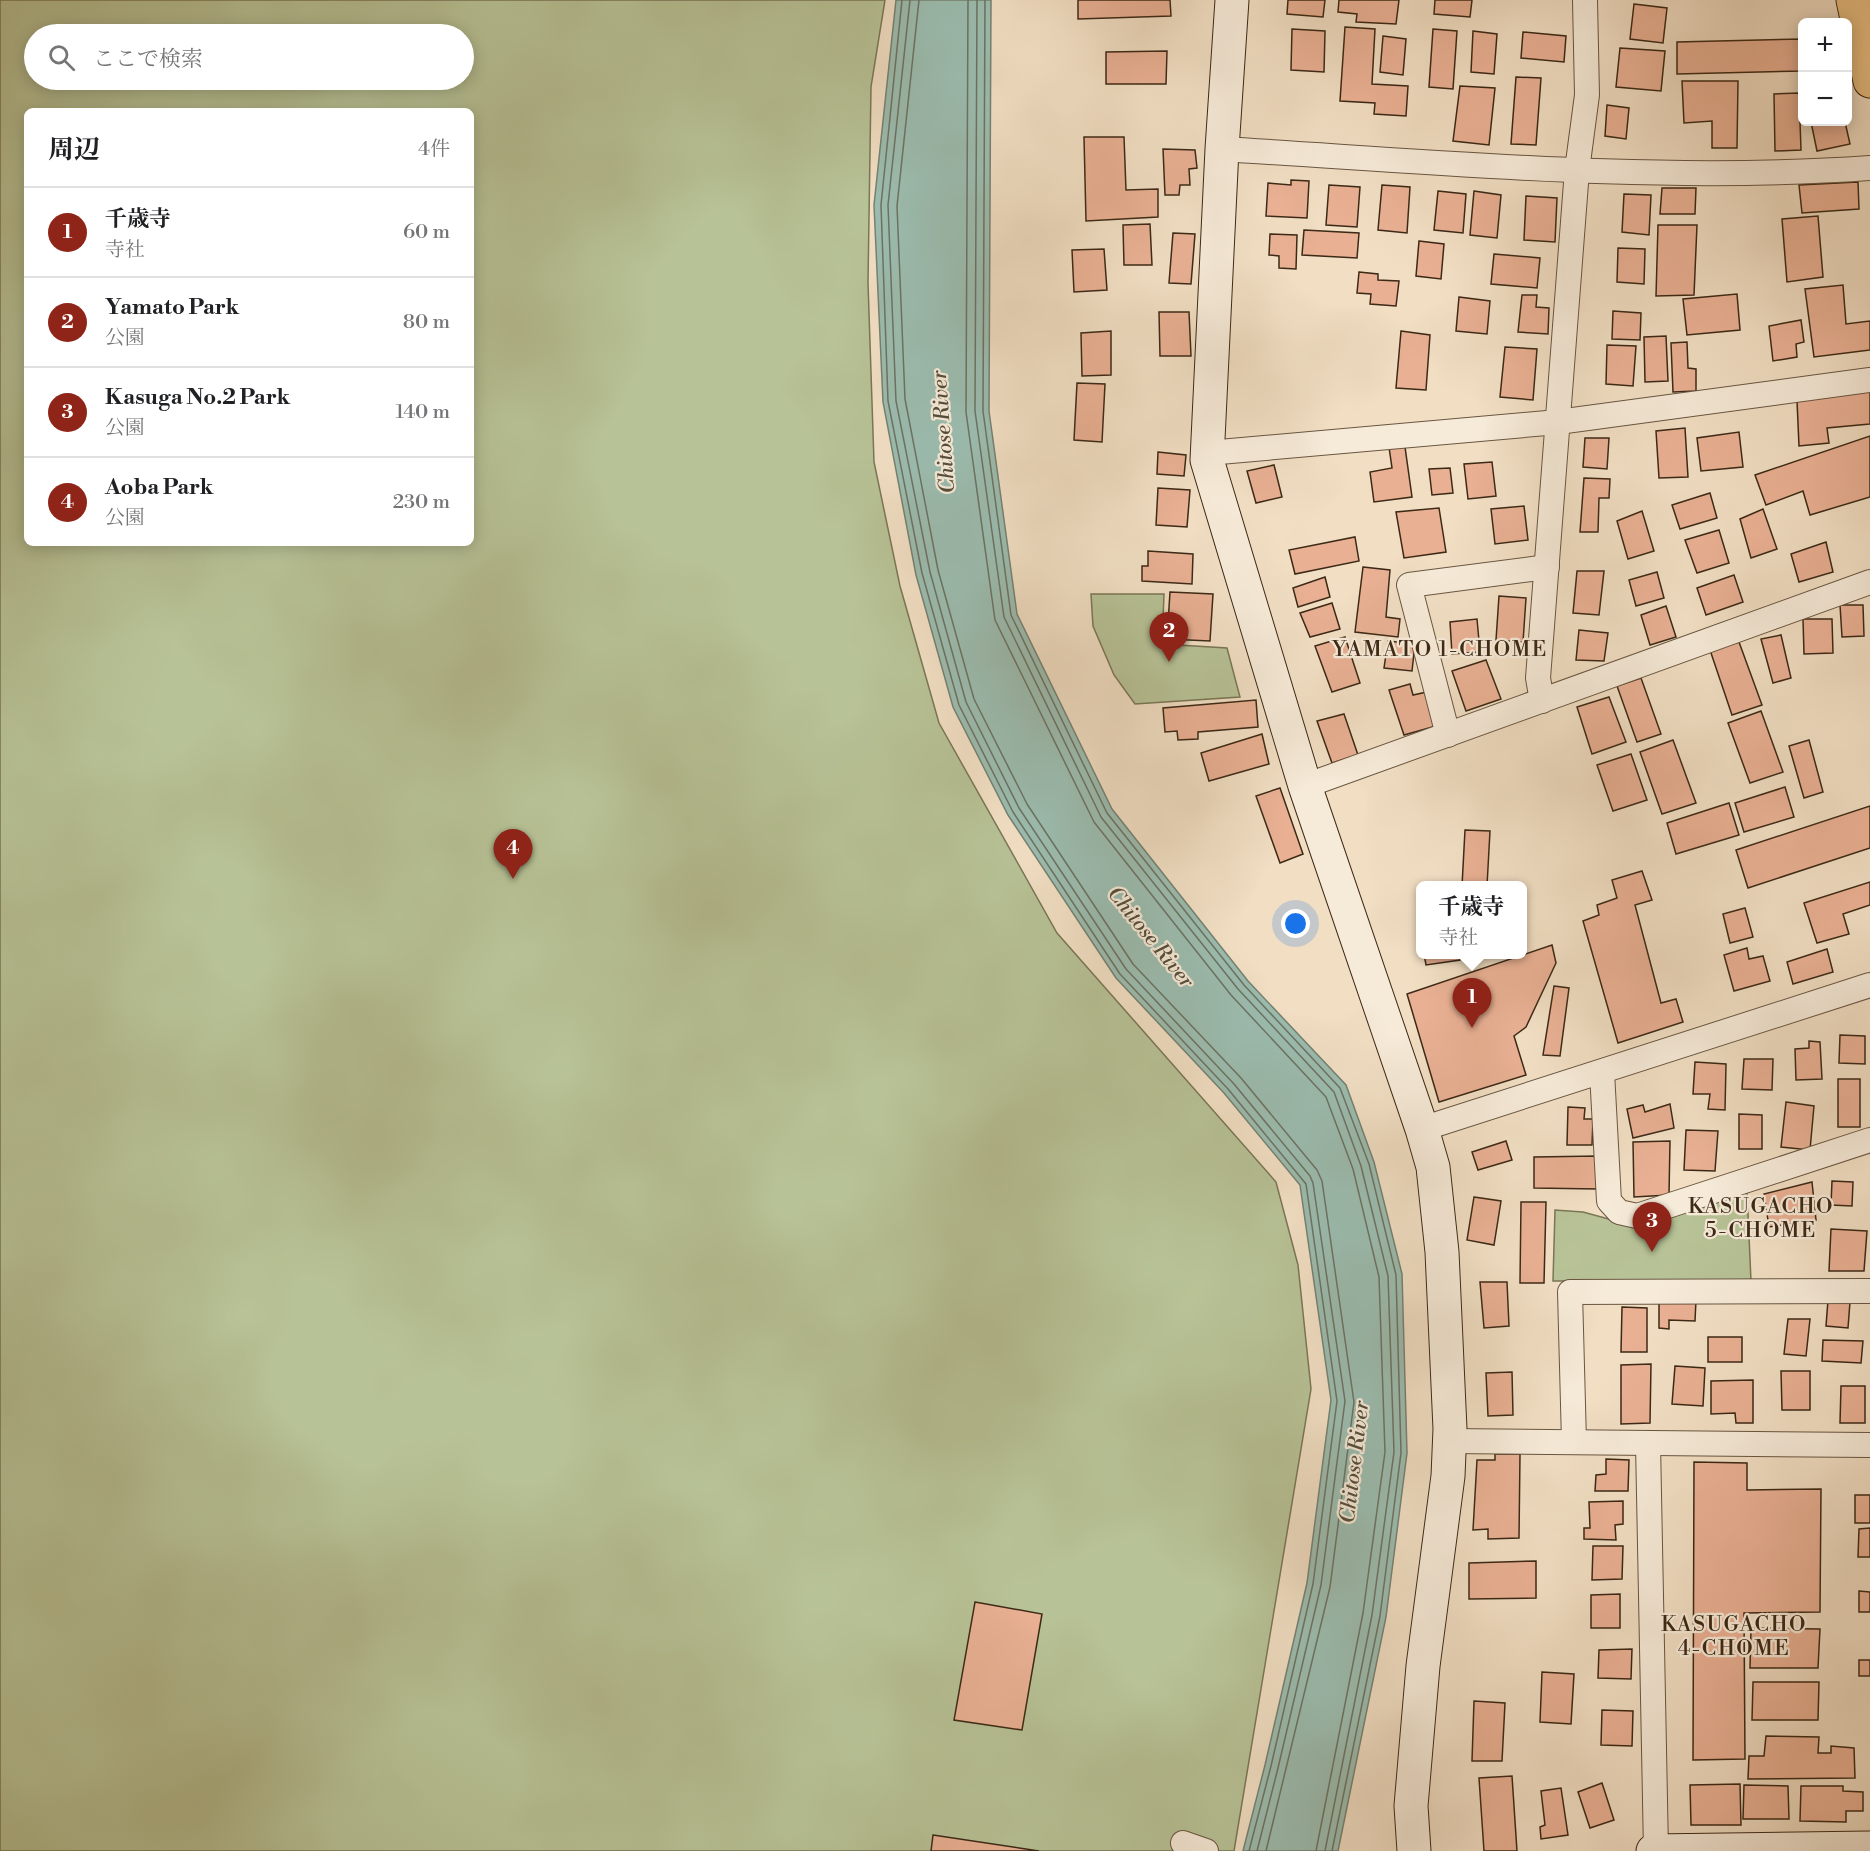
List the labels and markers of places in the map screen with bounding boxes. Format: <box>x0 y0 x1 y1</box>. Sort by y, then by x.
pin: 2 <box>1150 612 1188 662</box>
pin: 4 <box>494 830 532 879</box>
pin: 1 <box>1452 978 1492 1028</box>
pin: 3 <box>1632 1202 1672 1252</box>

